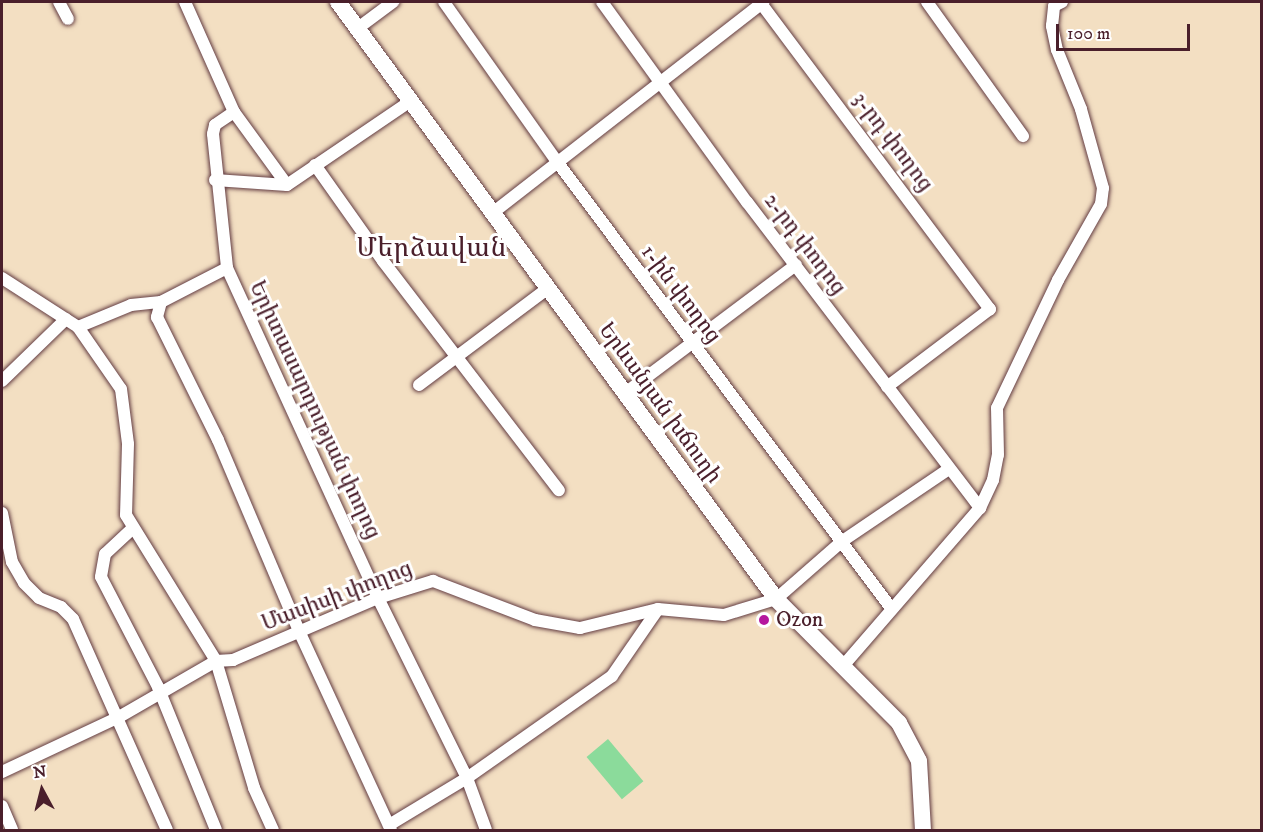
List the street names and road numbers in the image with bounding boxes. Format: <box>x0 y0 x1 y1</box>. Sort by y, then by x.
street label: 3-րդ փողոց <box>847 87 939 197</box>
street label: 2-րդ փողոց <box>758 188 852 300</box>
street label: 1-ին փողոց <box>635 240 727 348</box>
street label: Երիտասարդության փողոց <box>244 277 386 543</box>
street label: Երևանյան խճուղի <box>593 318 727 488</box>
street label: Մասիսի փողոց <box>258 555 416 637</box>

